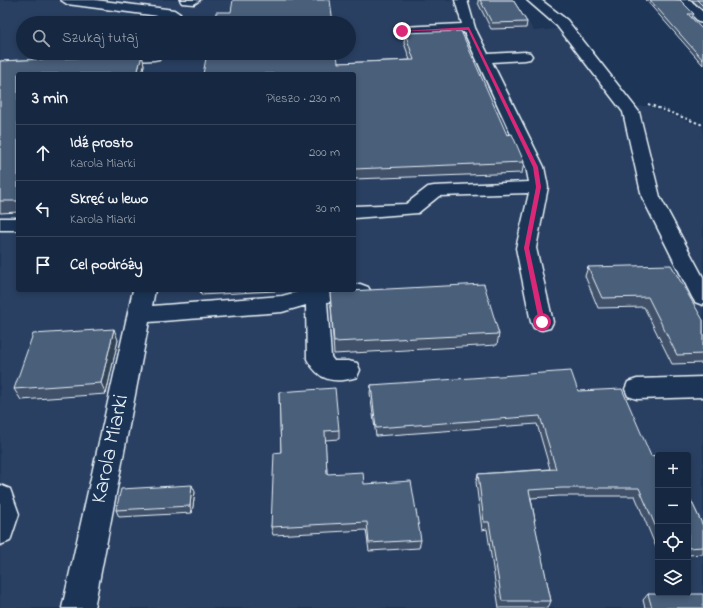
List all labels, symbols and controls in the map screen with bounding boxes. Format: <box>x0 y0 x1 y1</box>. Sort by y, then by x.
search box <box>16 16 356 60</box>
route end <box>393 22 411 40</box>
icon: search <box>30 27 52 49</box>
text: Szukaj tutaj <box>62 27 138 49</box>
text: 3 min <box>32 86 68 111</box>
text: Pieszo · 230 m <box>266 89 340 108</box>
text: Idź prosto <box>70 132 133 154</box>
icon: ahead <box>32 142 54 164</box>
text: 200 m <box>309 143 340 162</box>
text: Karola Miarki <box>70 154 136 173</box>
text: Skręć w lewo <box>70 188 148 210</box>
icon: left <box>32 198 54 220</box>
text: 30 m <box>316 199 340 218</box>
text: Karola Miarki <box>70 210 136 229</box>
icon: arrive <box>32 254 54 276</box>
text: Cel podróży <box>70 254 143 276</box>
route start <box>533 313 551 331</box>
street label: Karola Miarki <box>84 391 138 507</box>
map controls <box>655 452 691 596</box>
button: + <box>655 452 691 488</box>
button: − <box>655 488 691 524</box>
button: locate <box>655 524 691 560</box>
button: layers <box>655 560 691 596</box>

